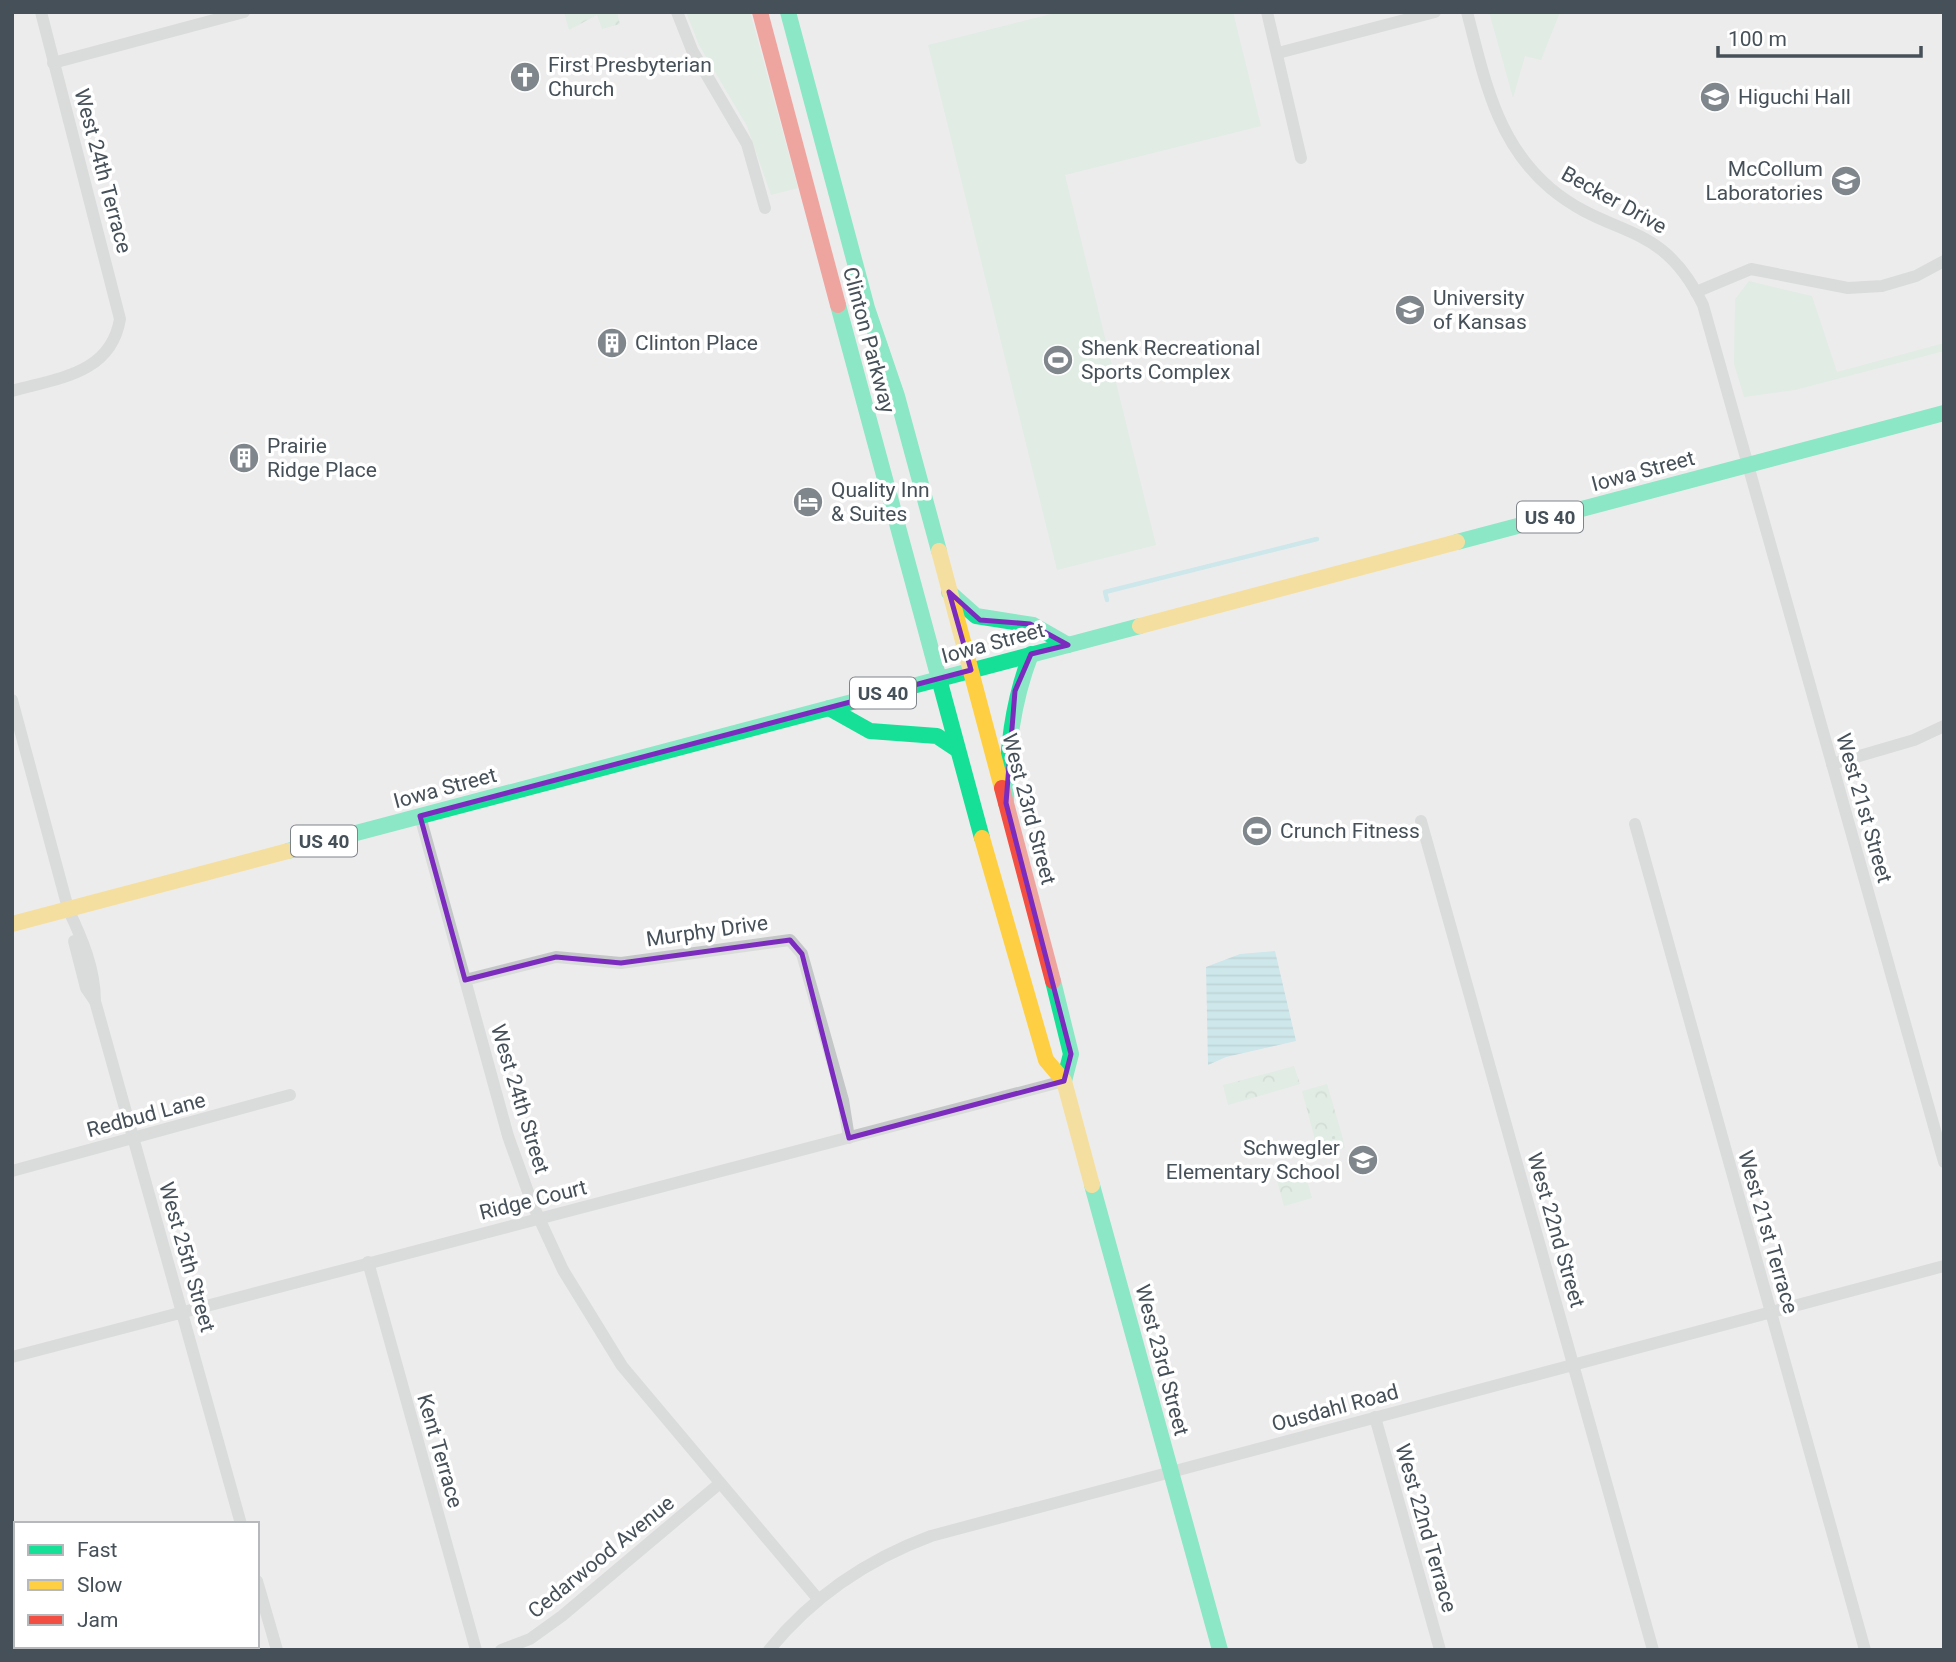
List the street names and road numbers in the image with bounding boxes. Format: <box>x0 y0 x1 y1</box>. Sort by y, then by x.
street label: West 24th Terrace <box>70 86 136 256</box>
street label: Becker Drive <box>1557 161 1671 239</box>
street label: Clinton Parkway <box>838 264 900 416</box>
street label: Iowa Street <box>1589 446 1697 496</box>
road number: US 40 <box>1517 502 1583 532</box>
street label: Iowa Street <box>939 618 1047 668</box>
road number: US 40 <box>850 678 916 708</box>
street label: West 23rd Street <box>997 731 1061 887</box>
street label: West 21st Street <box>1831 731 1897 886</box>
street label: Iowa Street <box>391 763 499 813</box>
road number: US 40 <box>291 826 357 856</box>
street label: Murphy Drive <box>645 911 769 951</box>
street label: West 24th Street <box>486 1021 554 1177</box>
street label: Redbud Lane <box>84 1088 208 1142</box>
street label: West 21st Terrace <box>1733 1148 1803 1316</box>
street label: West 22nd Street <box>1522 1150 1590 1310</box>
street label: Ridge Court <box>477 1175 589 1225</box>
street label: West 25th Street <box>154 1179 220 1335</box>
street label: West 23rd Street <box>1130 1282 1194 1438</box>
street label: Ousdahl Road <box>1269 1380 1401 1436</box>
street label: Kent Terrace <box>412 1391 468 1511</box>
street label: West 22nd Terrace <box>1390 1441 1462 1615</box>
street label: Cedarwood Avenue <box>523 1491 679 1623</box>

